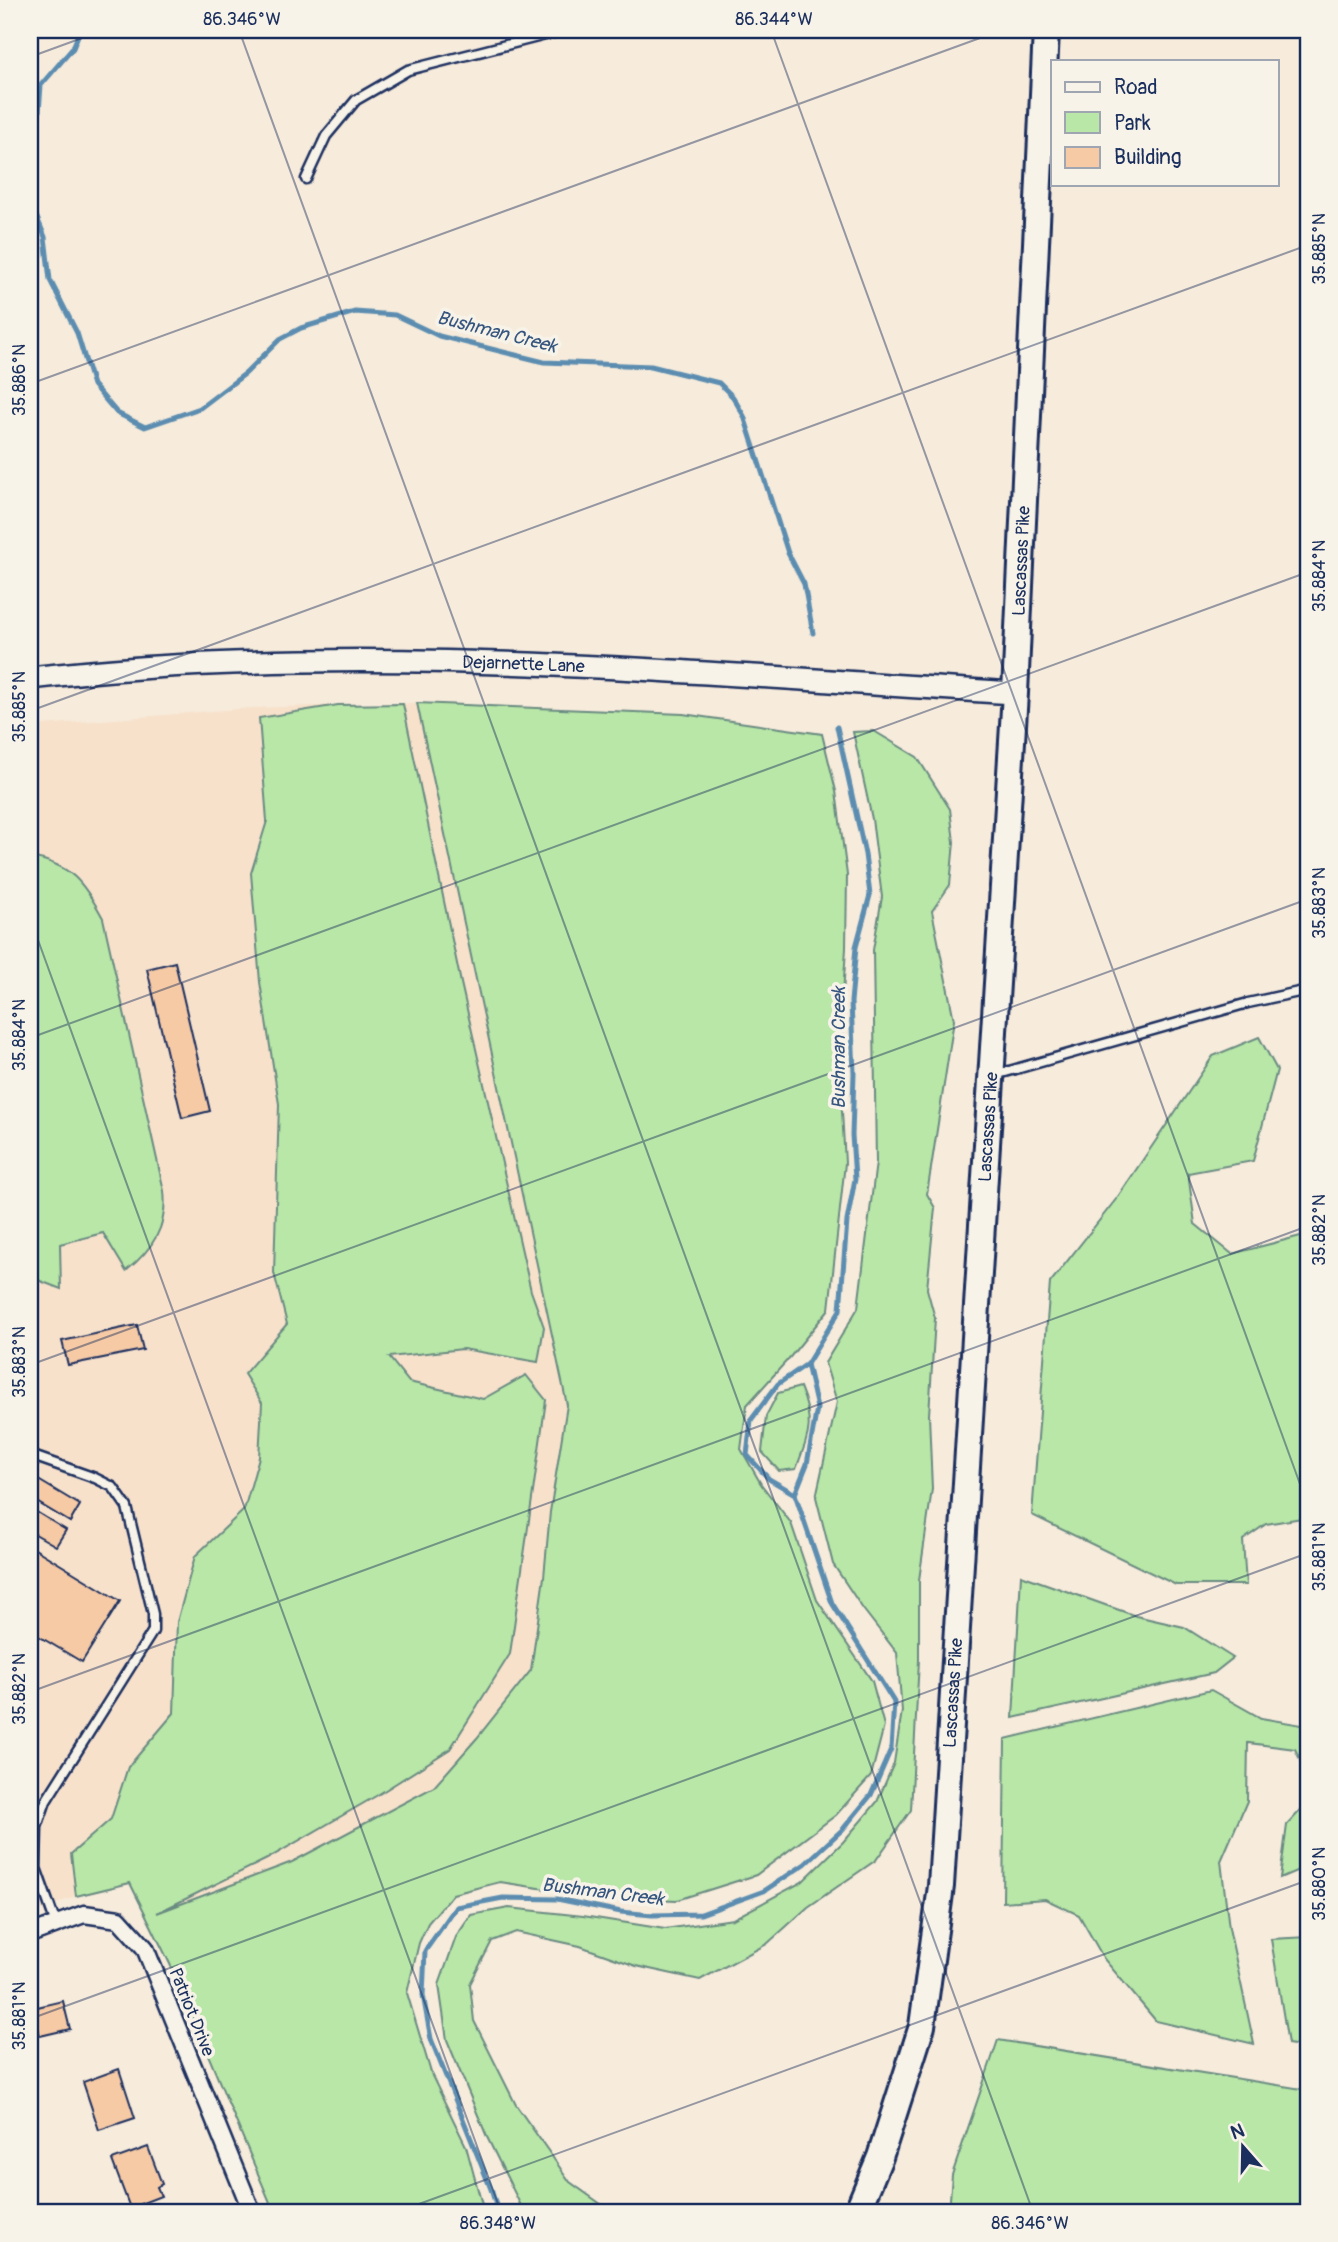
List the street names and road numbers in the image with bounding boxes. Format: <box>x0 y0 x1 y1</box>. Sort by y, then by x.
street label: Lascassas Pike <box>1008 505 1036 616</box>
street label: Dejarnette Lane <box>462 651 585 678</box>
street label: Lascassas Pike <box>974 1071 1003 1183</box>
street label: Lascassas Pike <box>939 1637 968 1749</box>
street label: Patriot Drive <box>163 1965 220 2060</box>

